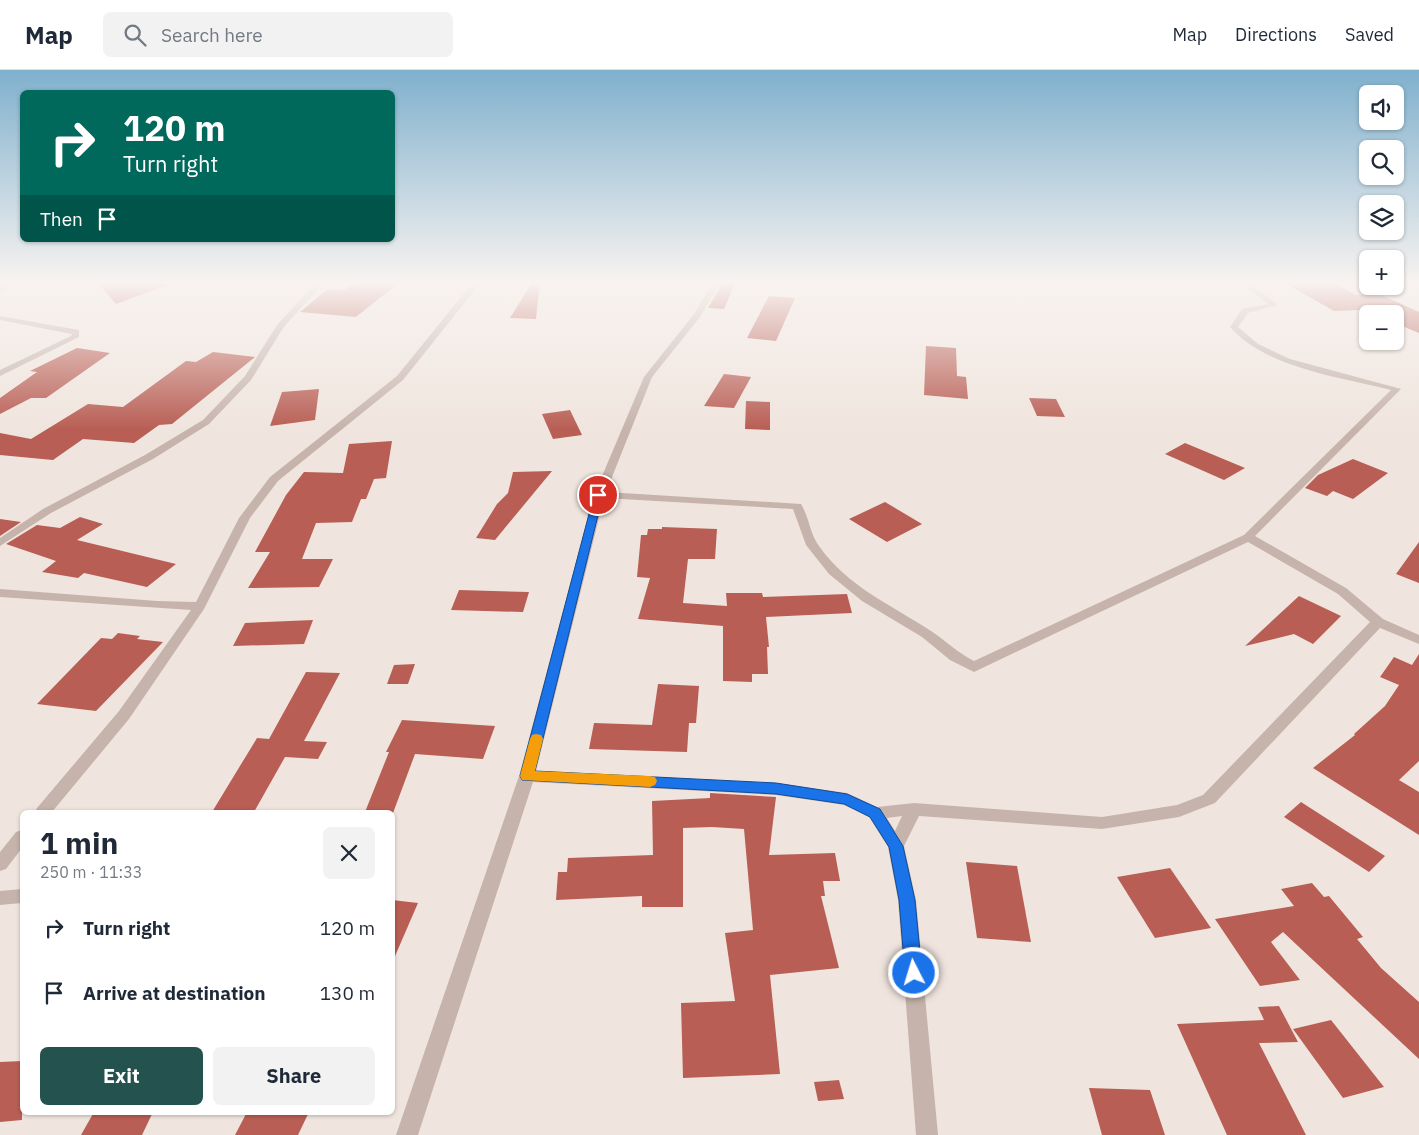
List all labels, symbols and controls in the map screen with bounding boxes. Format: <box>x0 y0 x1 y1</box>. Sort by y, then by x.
search box <box>103 12 453 57</box>
text: Map <box>25 19 73 51</box>
icon: search <box>121 21 149 49</box>
text: Search here <box>161 23 263 47</box>
text: Map <box>1172 23 1207 46</box>
text: Directions <box>1235 23 1317 46</box>
text: Saved <box>1345 23 1394 46</box>
map controls <box>1359 85 1404 350</box>
button: sound <box>1359 85 1404 130</box>
text: 120 m <box>123 105 226 151</box>
icon: right <box>40 110 105 175</box>
button: search <box>1359 140 1404 185</box>
text: Turn right <box>123 149 218 178</box>
button: layers <box>1359 195 1404 240</box>
icon: arrive <box>93 205 121 233</box>
text: Then <box>40 207 83 231</box>
button: + <box>1359 250 1404 295</box>
button: − <box>1359 305 1404 350</box>
pin <box>577 474 619 516</box>
icon: arrive <box>584 481 612 509</box>
text: 1 min <box>40 823 118 862</box>
button: close <box>323 827 375 879</box>
text: 250 m · 11:33 <box>40 862 142 882</box>
icon: right <box>40 914 68 942</box>
text: Turn right <box>83 916 170 940</box>
text: 120 m <box>320 916 375 940</box>
position arrow <box>887 946 939 998</box>
icon: arrive <box>40 979 68 1007</box>
text: Arrive at destination <box>83 981 266 1005</box>
text: 130 m <box>320 981 375 1005</box>
button: Exit <box>40 1047 203 1105</box>
button: Share <box>213 1047 375 1105</box>

